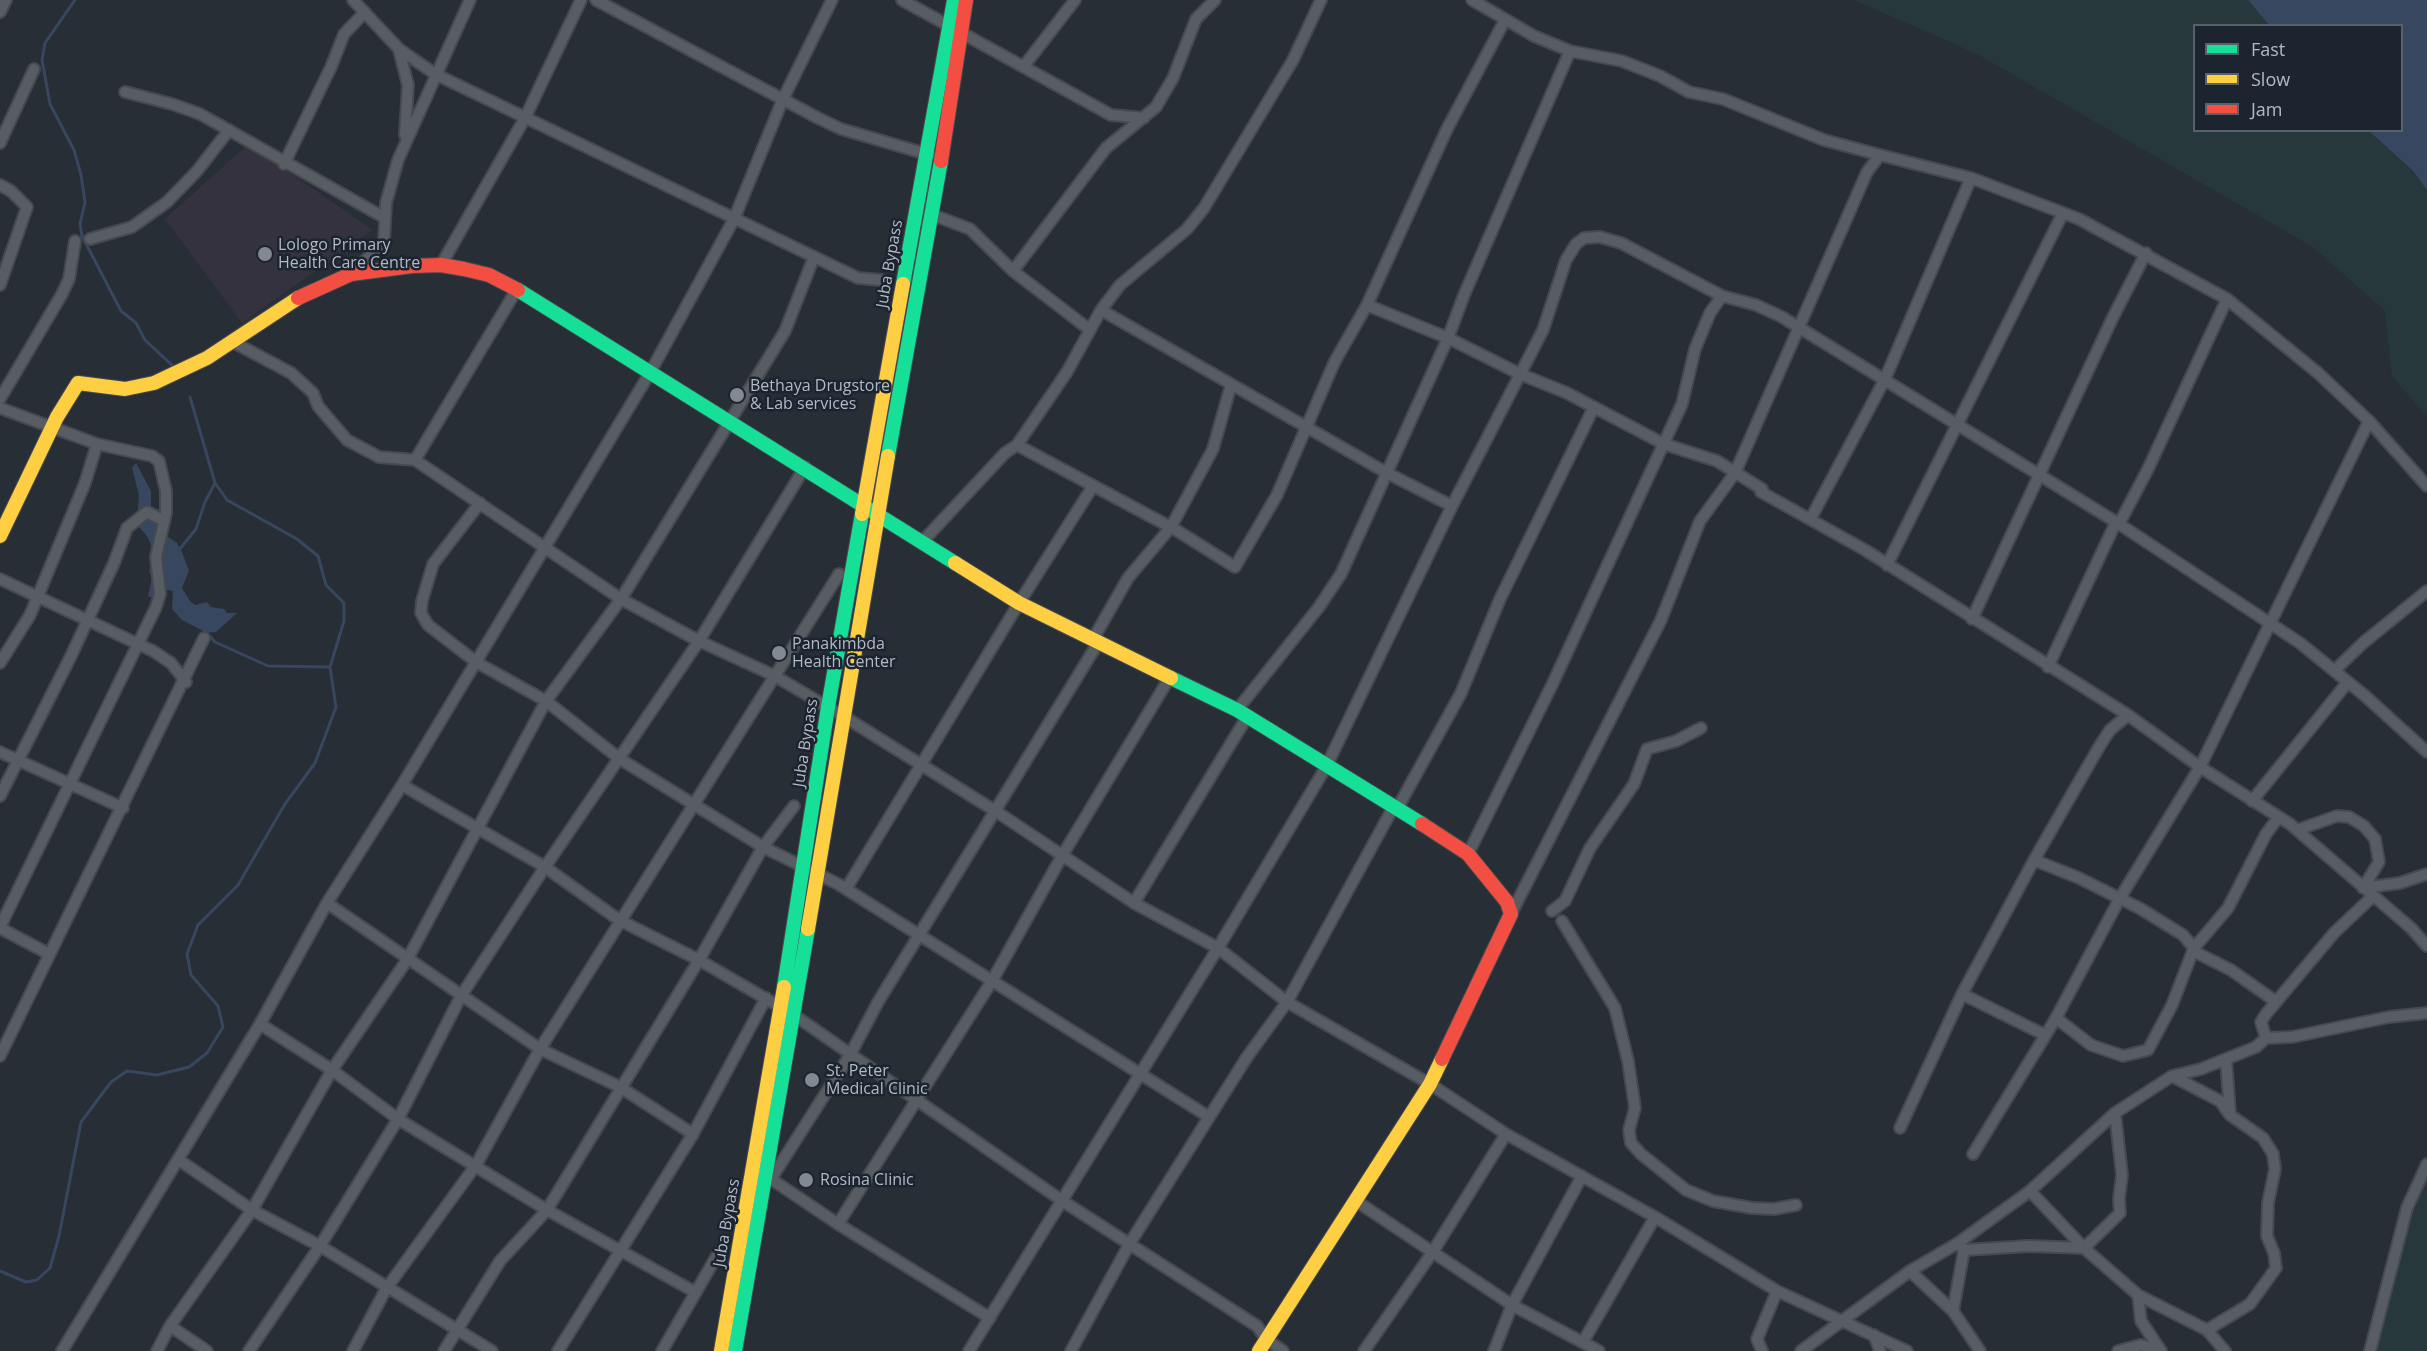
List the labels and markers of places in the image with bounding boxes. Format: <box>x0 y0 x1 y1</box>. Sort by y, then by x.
place label: Lologo Primary Health Care Centre <box>278 235 420 273</box>
marker: Lologo Primary Health Care Centre <box>256 245 274 263</box>
place label: Bethaya Drugstore & Lab services <box>750 376 890 414</box>
marker: Bethaya Drugstore & Lab services <box>728 386 746 404</box>
place label: Panakimbda Health Center <box>792 634 895 672</box>
marker: Panakimbda Health Center <box>770 644 788 662</box>
place label: St. Peter Medical Clinic <box>826 1061 928 1099</box>
marker: St. Peter Medical Clinic <box>803 1071 821 1089</box>
place label: Rosina Clinic <box>820 1170 914 1190</box>
marker: Rosina Clinic <box>797 1171 815 1189</box>

